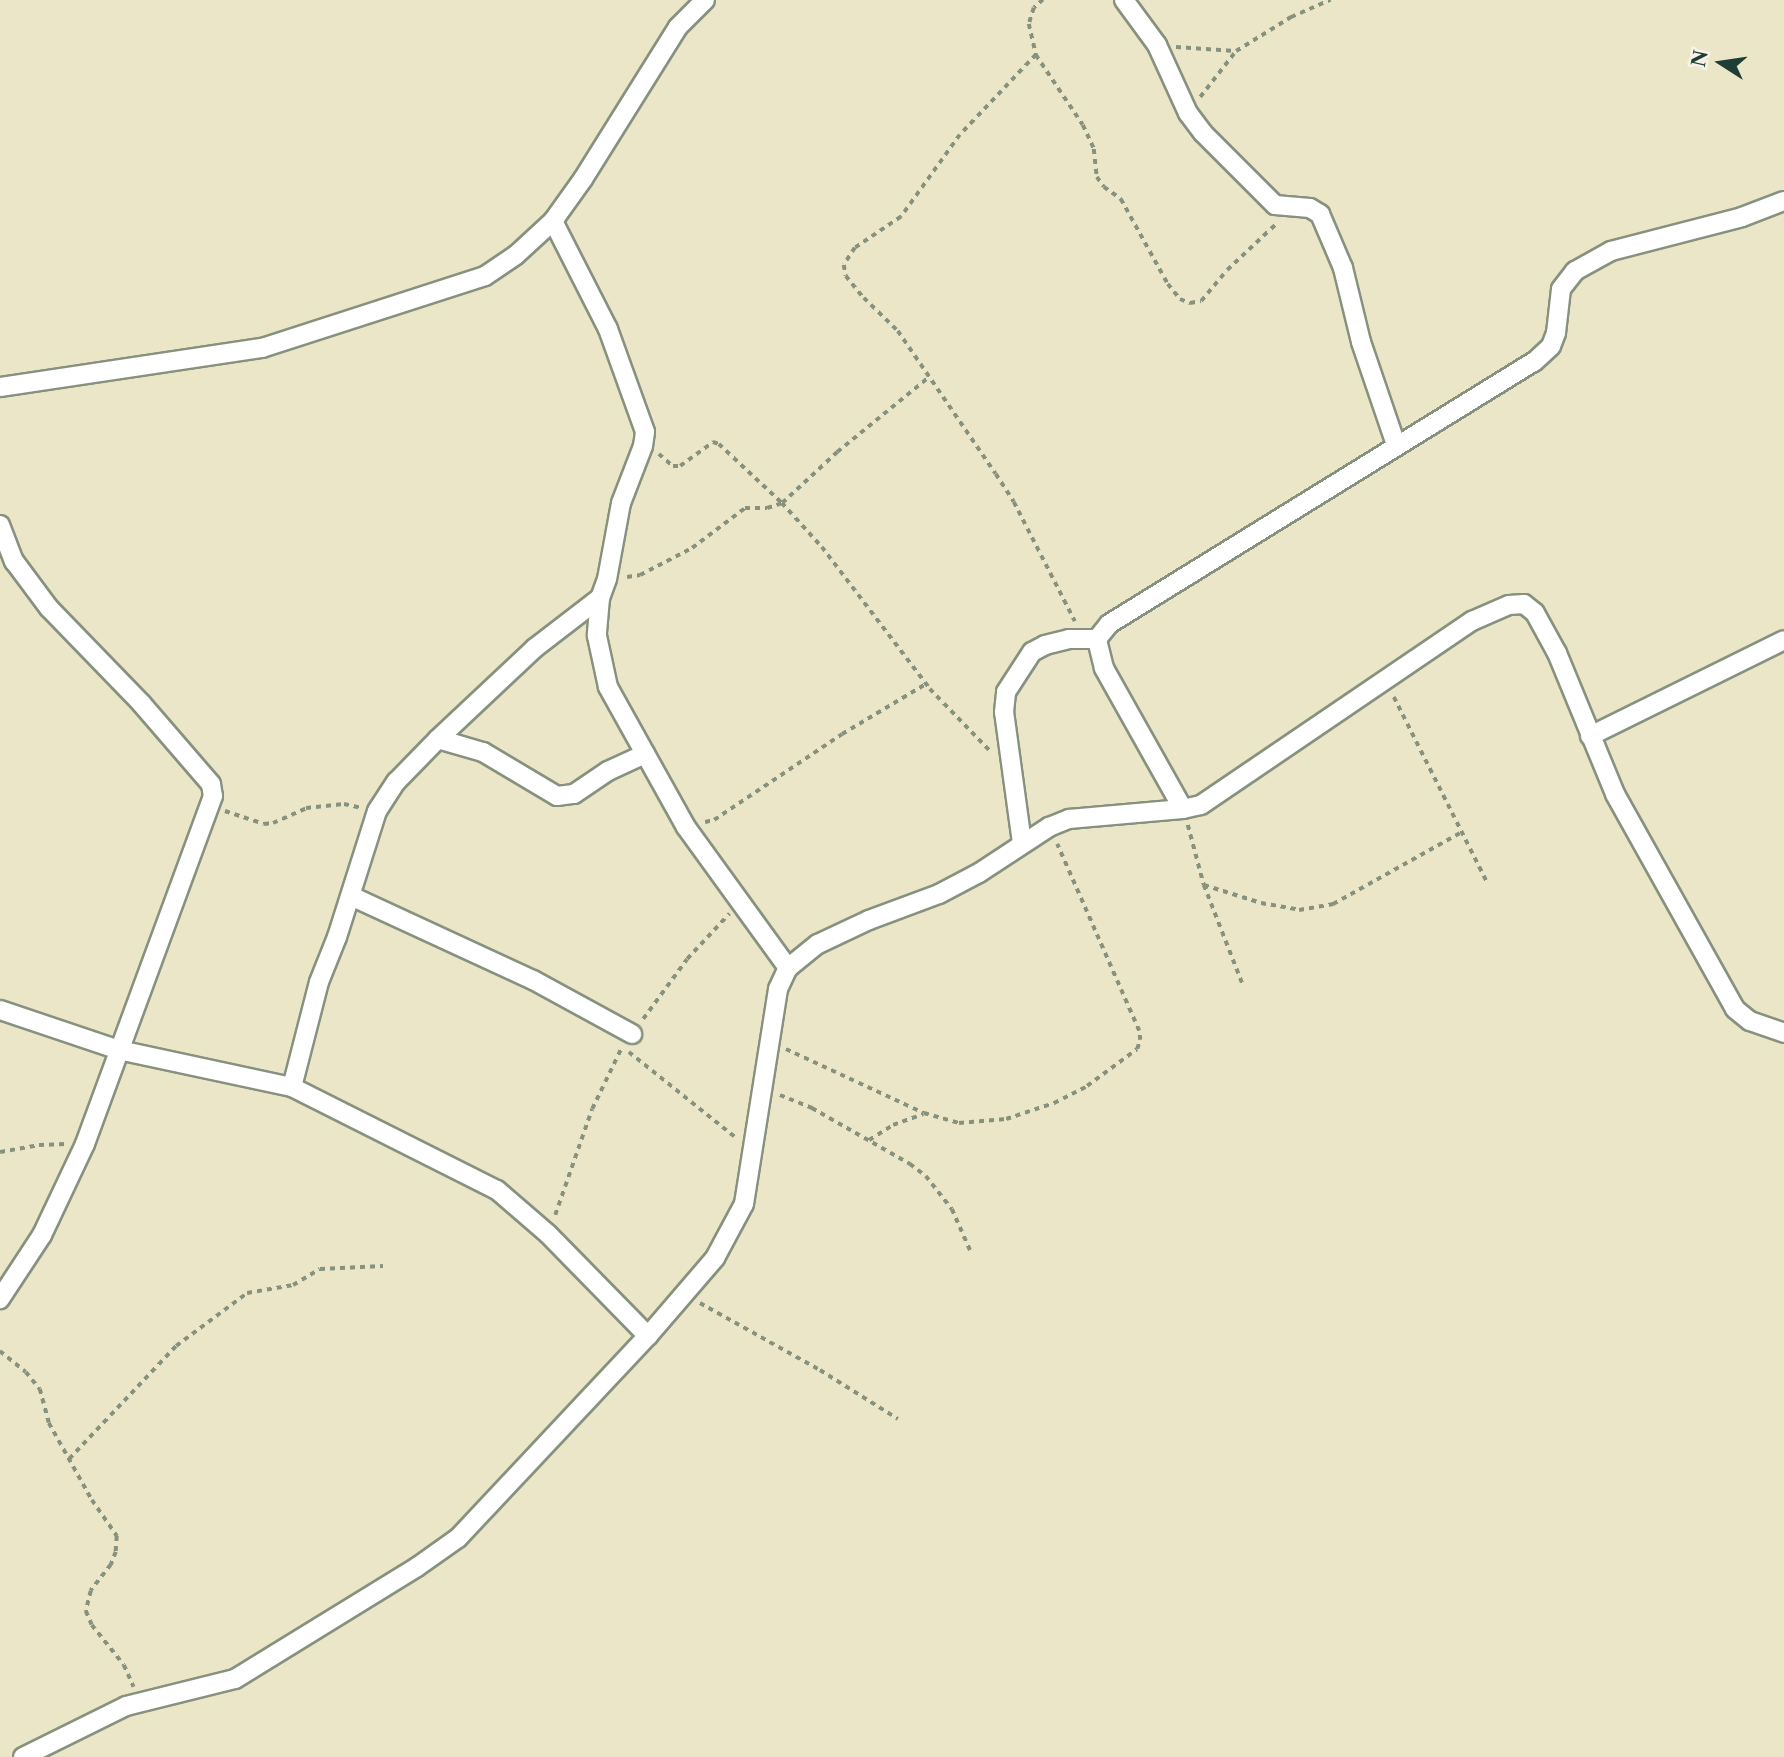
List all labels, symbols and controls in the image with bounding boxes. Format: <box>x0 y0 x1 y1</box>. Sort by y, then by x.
north arrow <box>1686 28 1756 98</box>
text: N <box>1687 48 1713 69</box>

